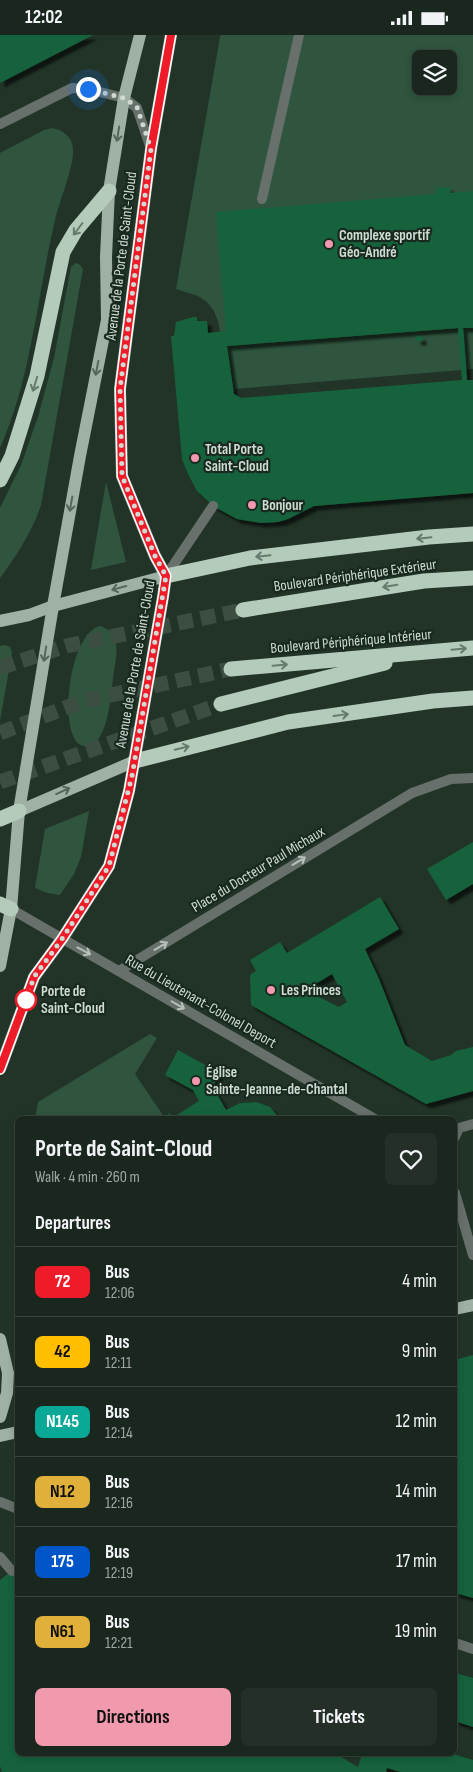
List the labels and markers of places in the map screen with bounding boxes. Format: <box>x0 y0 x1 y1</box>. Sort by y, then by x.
place label: Complexe sportif Géo-André <box>339 226 430 262</box>
marker: Complexe sportif Géo-André <box>323 238 335 250</box>
place label: Total Porte Saint-Cloud <box>205 440 269 476</box>
marker: Total Porte Saint-Cloud <box>189 452 201 464</box>
place label: Bonjour <box>262 496 303 515</box>
marker: Bonjour <box>246 499 258 511</box>
place label: Les Princes <box>281 981 341 1000</box>
place label: Porte de Saint-Cloud <box>41 982 105 1018</box>
marker: Les Princes <box>265 984 277 996</box>
marker: Porte de Saint-Cloud <box>15 989 37 1011</box>
place label: Église Sainte-Jeanne-de-Chantal <box>206 1063 347 1099</box>
marker: Église Sainte-Jeanne-de-Chantal <box>190 1075 202 1087</box>

